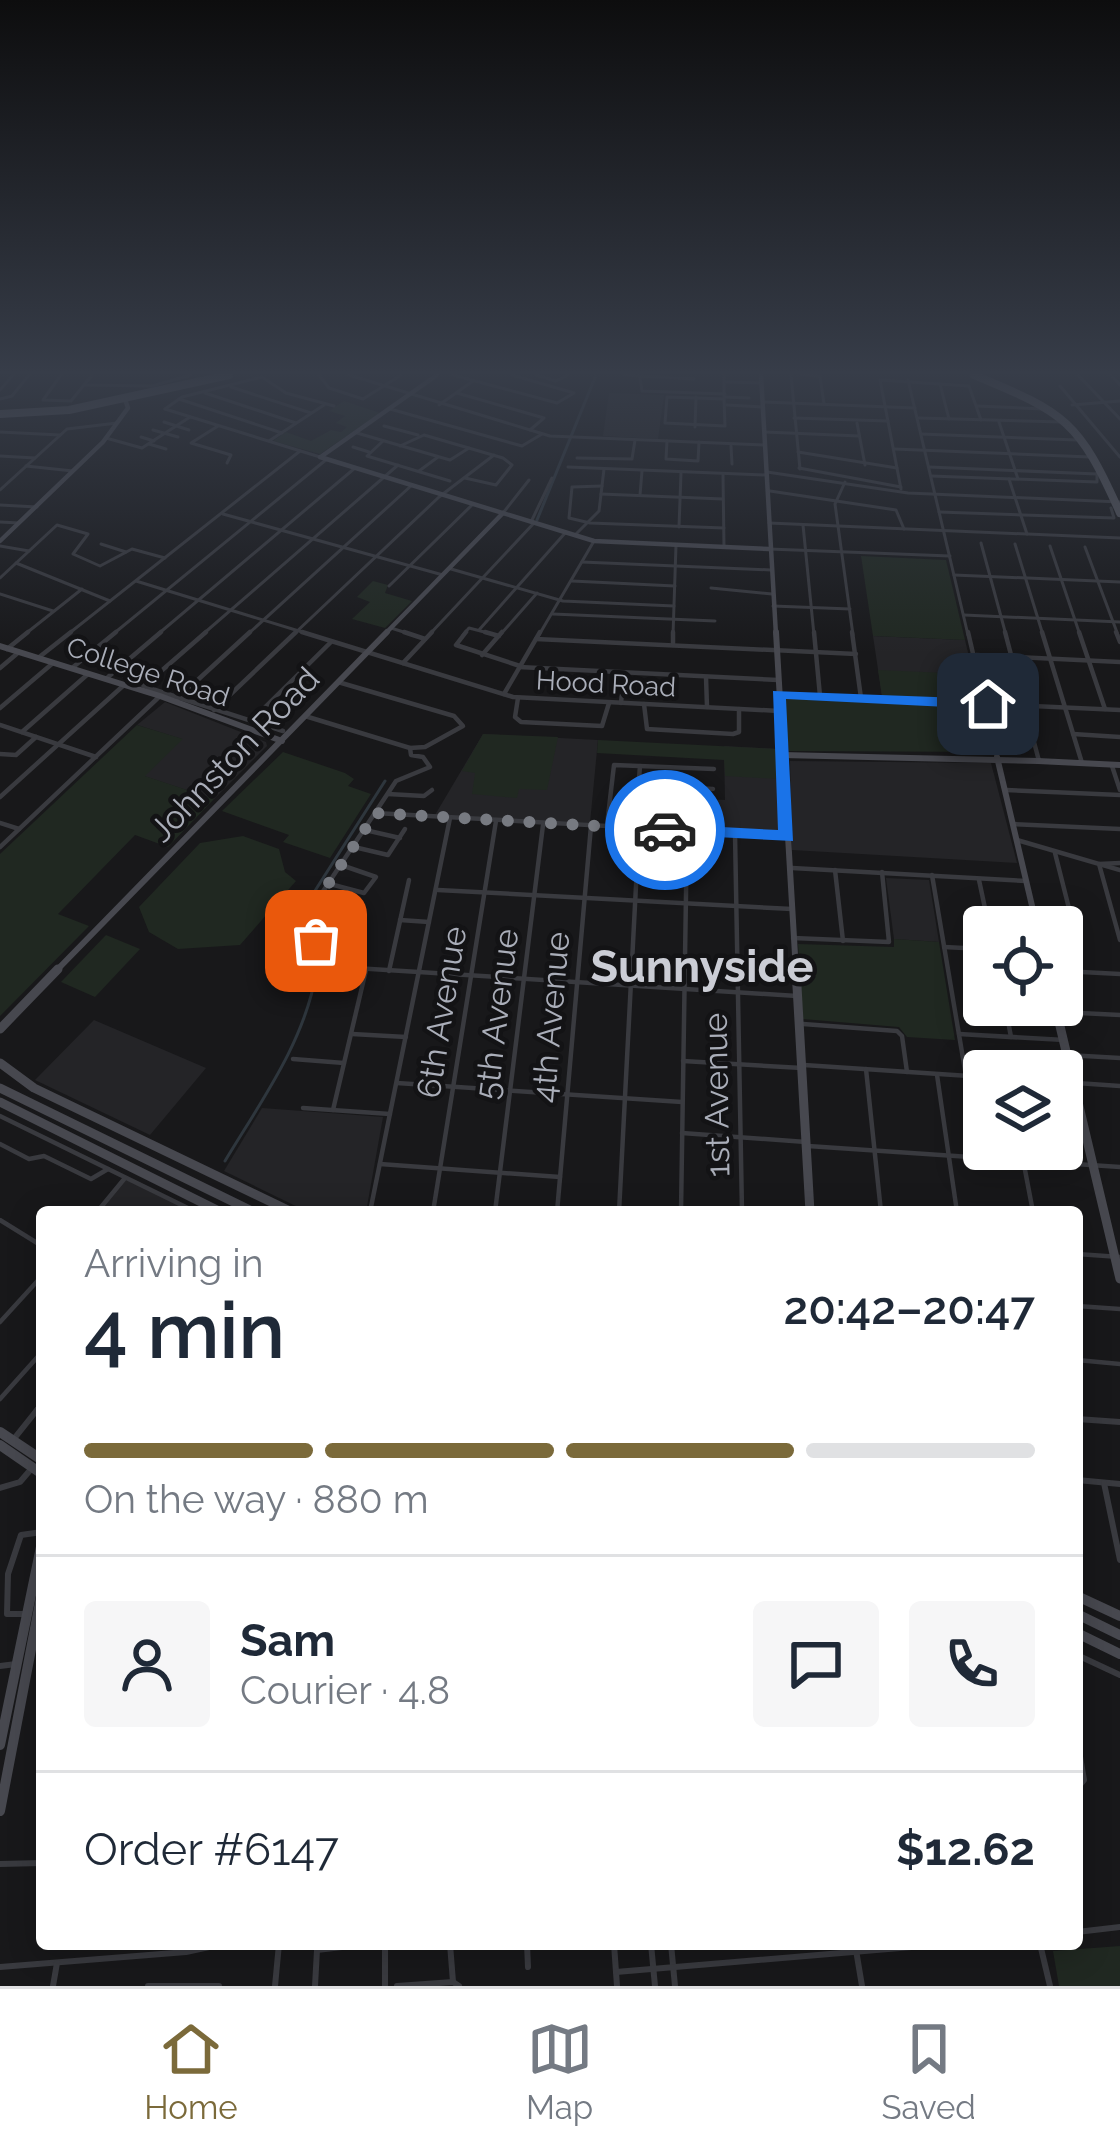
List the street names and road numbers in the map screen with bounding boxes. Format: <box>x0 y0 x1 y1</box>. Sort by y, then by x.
street label: College Road <box>63 631 233 712</box>
street label: Johnston Road <box>142 659 327 849</box>
street label: Hood Road <box>535 664 677 703</box>
street label: 6th Avenue <box>409 923 474 1101</box>
street label: 5th Avenue <box>467 927 526 1102</box>
street label: 4th Avenue <box>524 930 577 1104</box>
street label: 1st Avenue <box>696 1013 737 1177</box>

